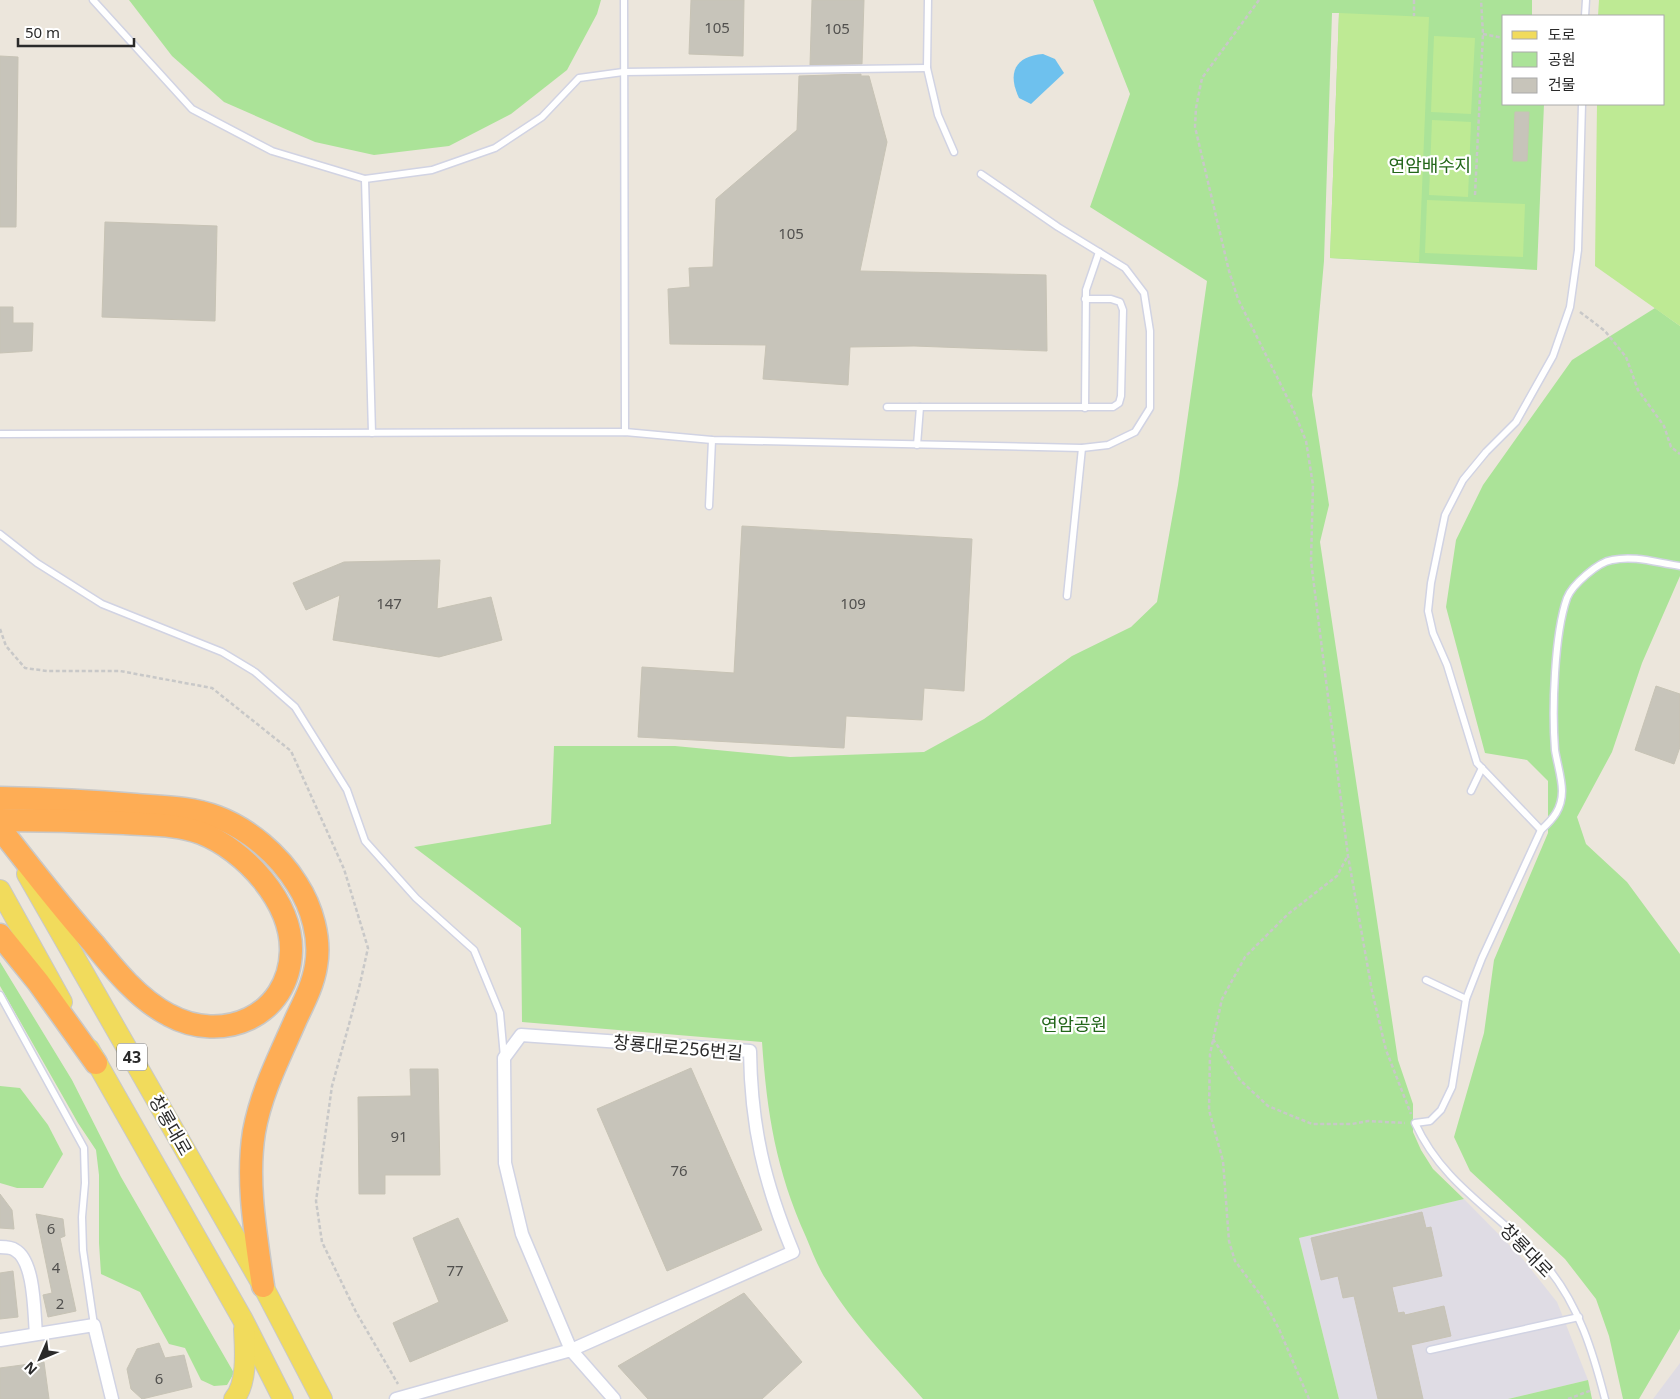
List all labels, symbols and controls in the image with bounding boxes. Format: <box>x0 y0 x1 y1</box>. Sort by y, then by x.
scale bar <box>18 15 134 47</box>
legend <box>1502 15 1665 105</box>
house number: 105 <box>704 17 730 37</box>
house number: 105 <box>824 18 850 38</box>
text: 50 m <box>25 22 60 42</box>
text: 도로 <box>1548 24 1576 44</box>
text: 공원 <box>1548 49 1576 69</box>
text: 건물 <box>1548 74 1576 94</box>
park label: 연암배수지 <box>1389 153 1471 177</box>
house number: 105 <box>778 223 804 243</box>
house number: 147 <box>376 593 402 613</box>
house number: 109 <box>840 593 866 613</box>
park label: 연암공원 <box>1041 1012 1107 1036</box>
street label: 창룡대로256번길 <box>612 1029 744 1065</box>
road number: 43 <box>117 1044 147 1070</box>
street label: 창룡대로 <box>144 1090 198 1160</box>
house number: 91 <box>390 1126 408 1146</box>
house number: 76 <box>670 1160 688 1180</box>
house number: 6 <box>47 1218 55 1238</box>
street label: 창룡대로 <box>1495 1218 1559 1282</box>
house number: 4 <box>52 1257 61 1277</box>
house number: 77 <box>446 1260 464 1280</box>
house number: 2 <box>56 1293 64 1313</box>
north arrow <box>15 1334 65 1384</box>
text: N <box>20 1358 41 1379</box>
house number: 6 <box>155 1368 163 1388</box>

